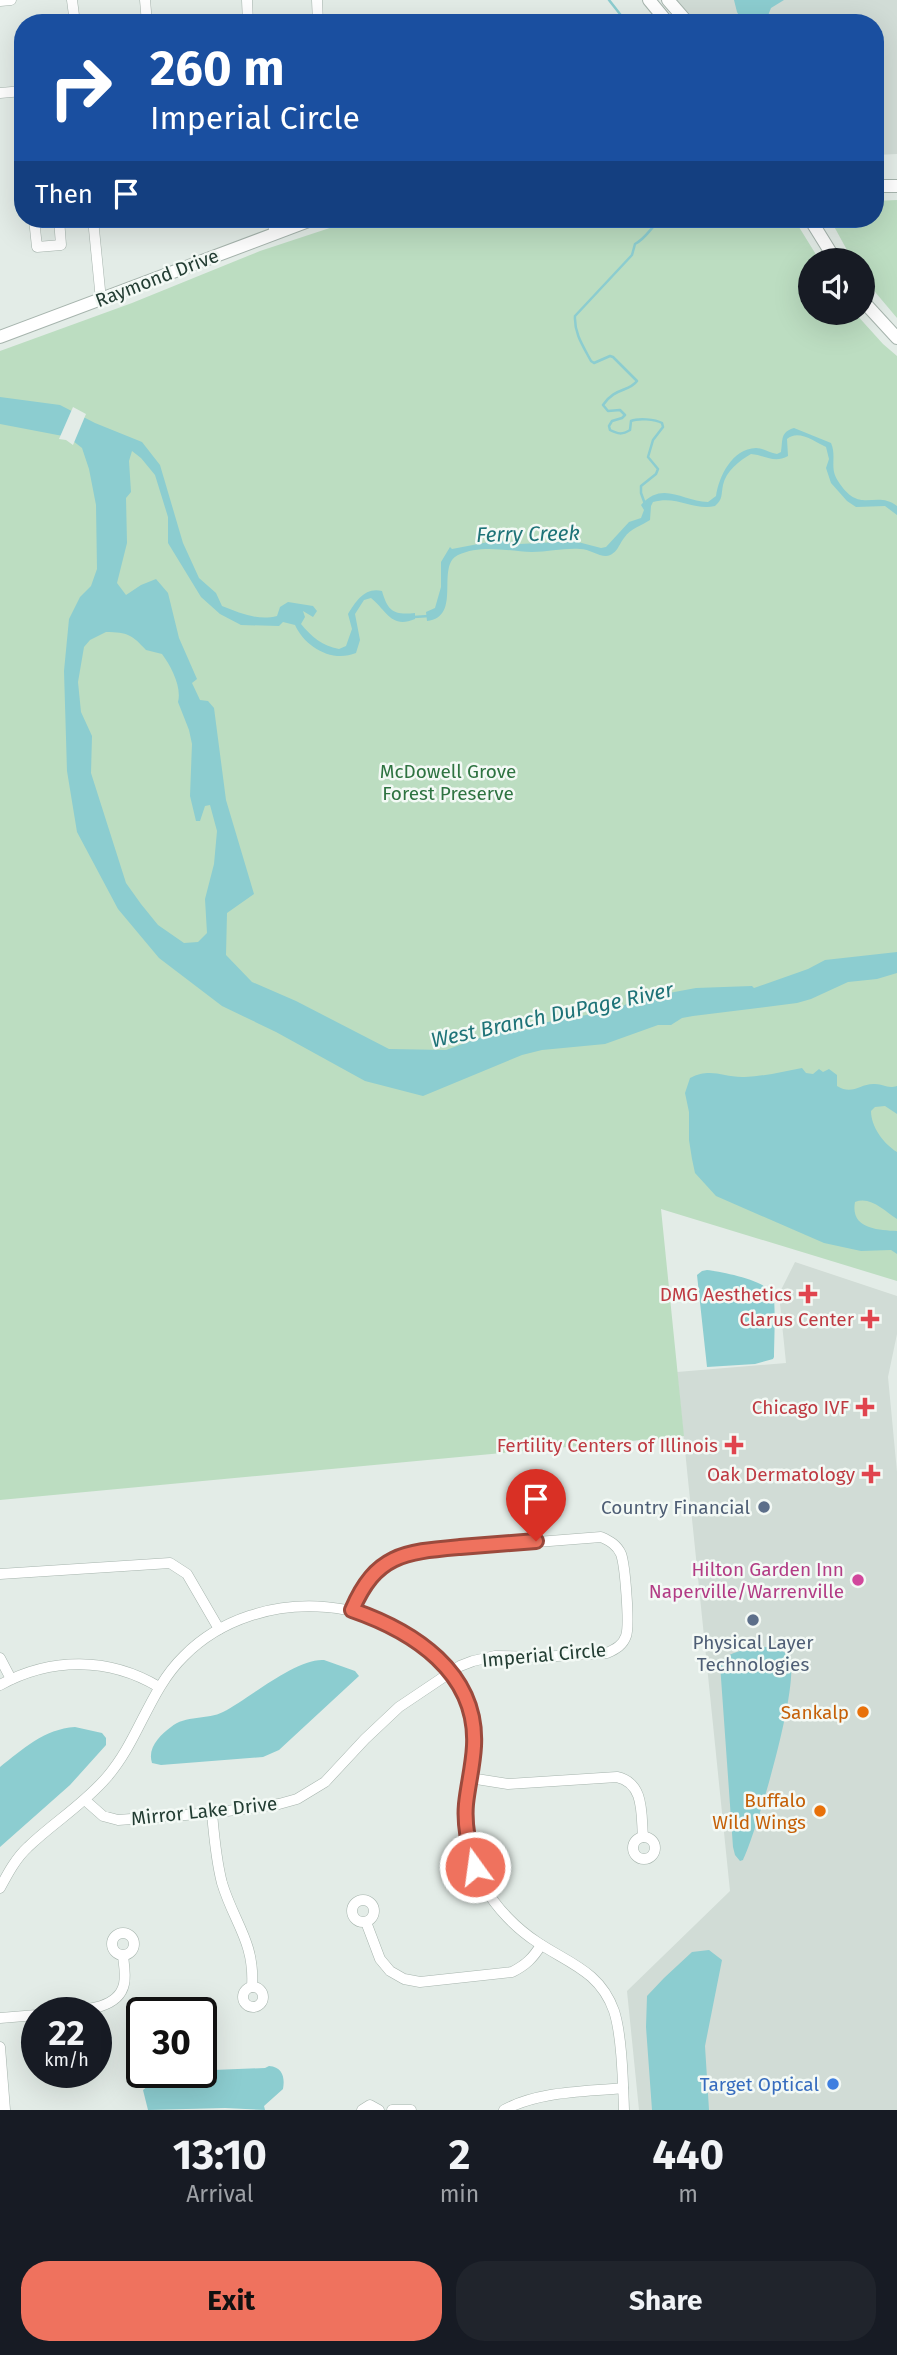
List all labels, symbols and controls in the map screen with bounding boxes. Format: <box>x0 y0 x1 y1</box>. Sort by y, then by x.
text: 260 m <box>150 39 285 98</box>
icon: right <box>35 42 126 133</box>
text: Imperial Circle <box>150 99 360 137</box>
icon: arrive <box>107 175 145 213</box>
text: Then <box>35 179 93 210</box>
street label: Raymond Drive <box>92 244 222 312</box>
map controls <box>798 248 875 325</box>
button: sound <box>798 248 875 325</box>
water label: Ferry Creek <box>476 520 580 548</box>
park label: McDowell Grove Forest Preserve <box>380 760 516 805</box>
water label: West Branch DuPage River <box>429 976 676 1053</box>
place label: DMG Aesthetics <box>660 1283 792 1306</box>
marker: DMG Aesthetics <box>798 1284 818 1304</box>
place label: Clarus Center <box>739 1308 855 1331</box>
marker: Clarus Center <box>860 1309 880 1329</box>
place label: Chicago IVF <box>752 1396 849 1419</box>
marker: Chicago IVF <box>855 1397 875 1417</box>
place label: Fertility Centers of Illinois <box>497 1434 718 1457</box>
marker: Fertility Centers of Illinois <box>724 1435 744 1455</box>
place label: Oak Dermatology <box>707 1463 856 1486</box>
marker: Oak Dermatology <box>861 1464 881 1484</box>
pin <box>506 1469 566 1541</box>
icon: arrive <box>517 1480 555 1518</box>
place label: Country Financial <box>601 1496 750 1519</box>
marker: Country Financial <box>756 1499 772 1515</box>
place label: Hilton Garden Inn Naperville/Warrenville <box>649 1558 844 1603</box>
marker: Hilton Garden Inn Naperville/Warrenville <box>850 1572 866 1588</box>
marker: Physical Layer Technologies <box>745 1612 761 1628</box>
place label: Physical Layer Technologies <box>692 1631 814 1676</box>
street label: Imperial Circle <box>481 1638 607 1672</box>
place label: Sankalp <box>781 1701 849 1724</box>
marker: Sankalp <box>855 1704 871 1720</box>
place label: Buffalo Wild Wings <box>712 1789 806 1834</box>
street label: Mirror Lake Drive <box>130 1792 278 1830</box>
marker: Buffalo Wild Wings <box>812 1803 828 1819</box>
position arrow <box>438 1830 512 1904</box>
speed limit sign: 30 <box>126 1997 217 2088</box>
text: 22 <box>48 2012 85 2054</box>
text: km/h <box>44 2049 89 2071</box>
place label: Target Optical <box>700 2073 819 2096</box>
marker: Target Optical <box>825 2076 841 2092</box>
text: 13:10 <box>173 2130 267 2180</box>
text: 2 <box>449 2130 470 2180</box>
text: 440 <box>652 2130 724 2180</box>
text: Arrival <box>186 2180 254 2208</box>
text: min <box>440 2180 479 2208</box>
text: m <box>678 2180 698 2208</box>
button: Exit <box>21 2261 442 2341</box>
button: Share <box>456 2261 876 2341</box>

